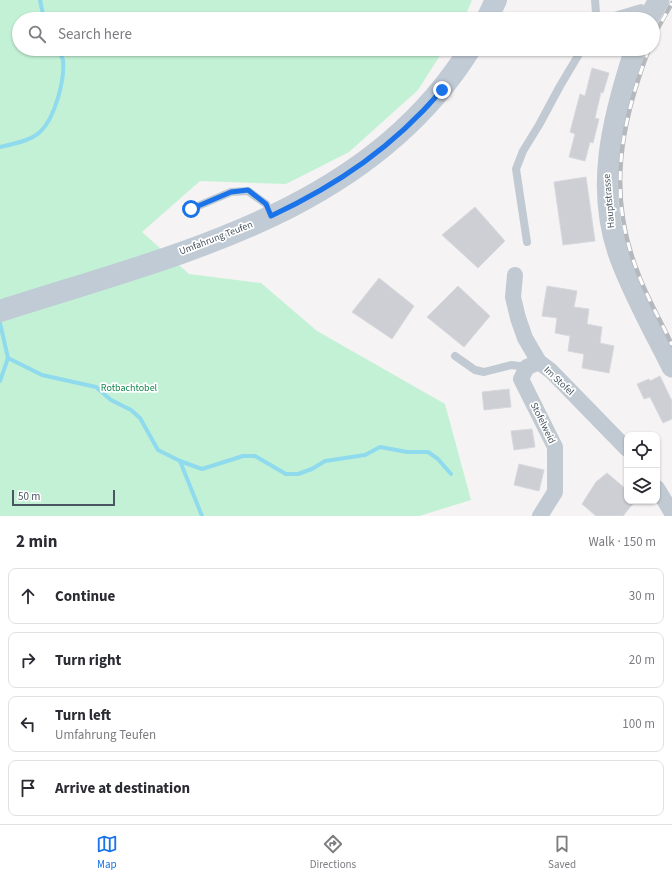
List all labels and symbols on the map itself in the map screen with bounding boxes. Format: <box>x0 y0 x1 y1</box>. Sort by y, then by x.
route end <box>433 81 451 99</box>
street label: Hauptstrasse <box>600 173 618 229</box>
route start <box>182 200 200 218</box>
street label: Umfahrung Teufen <box>177 218 255 258</box>
street label: Im Stofel <box>541 363 578 399</box>
park label: Rotbachtobel <box>101 381 158 395</box>
street label: Stofelweid <box>527 400 559 446</box>
scale bar <box>12 488 115 507</box>

